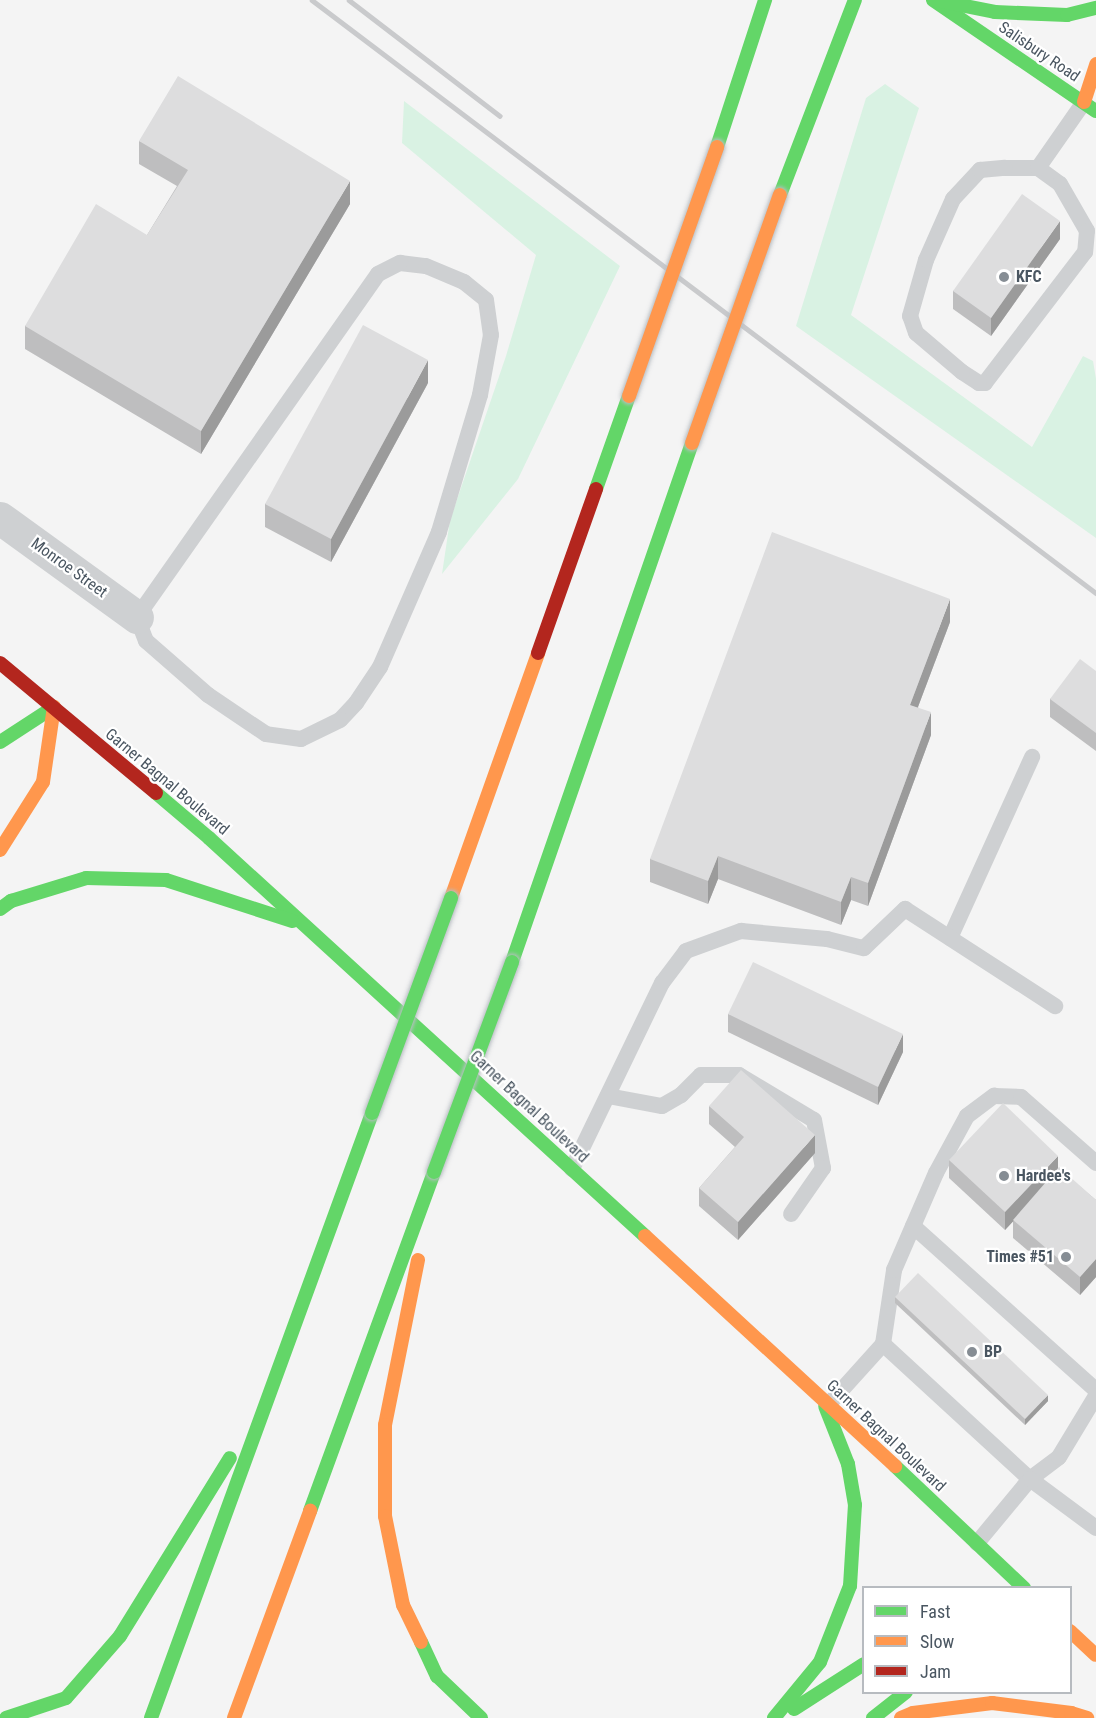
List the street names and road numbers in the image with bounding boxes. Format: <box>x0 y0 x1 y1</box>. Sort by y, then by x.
street label: Salisbury Road <box>995 18 1083 86</box>
street label: Monroe Street <box>27 534 111 602</box>
street label: Garner Bagnal Boulevard <box>101 725 233 839</box>
street label: Garner Bagnal Boulevard <box>466 1047 592 1167</box>
street label: Garner Bagnal Boulevard <box>823 1376 949 1496</box>

